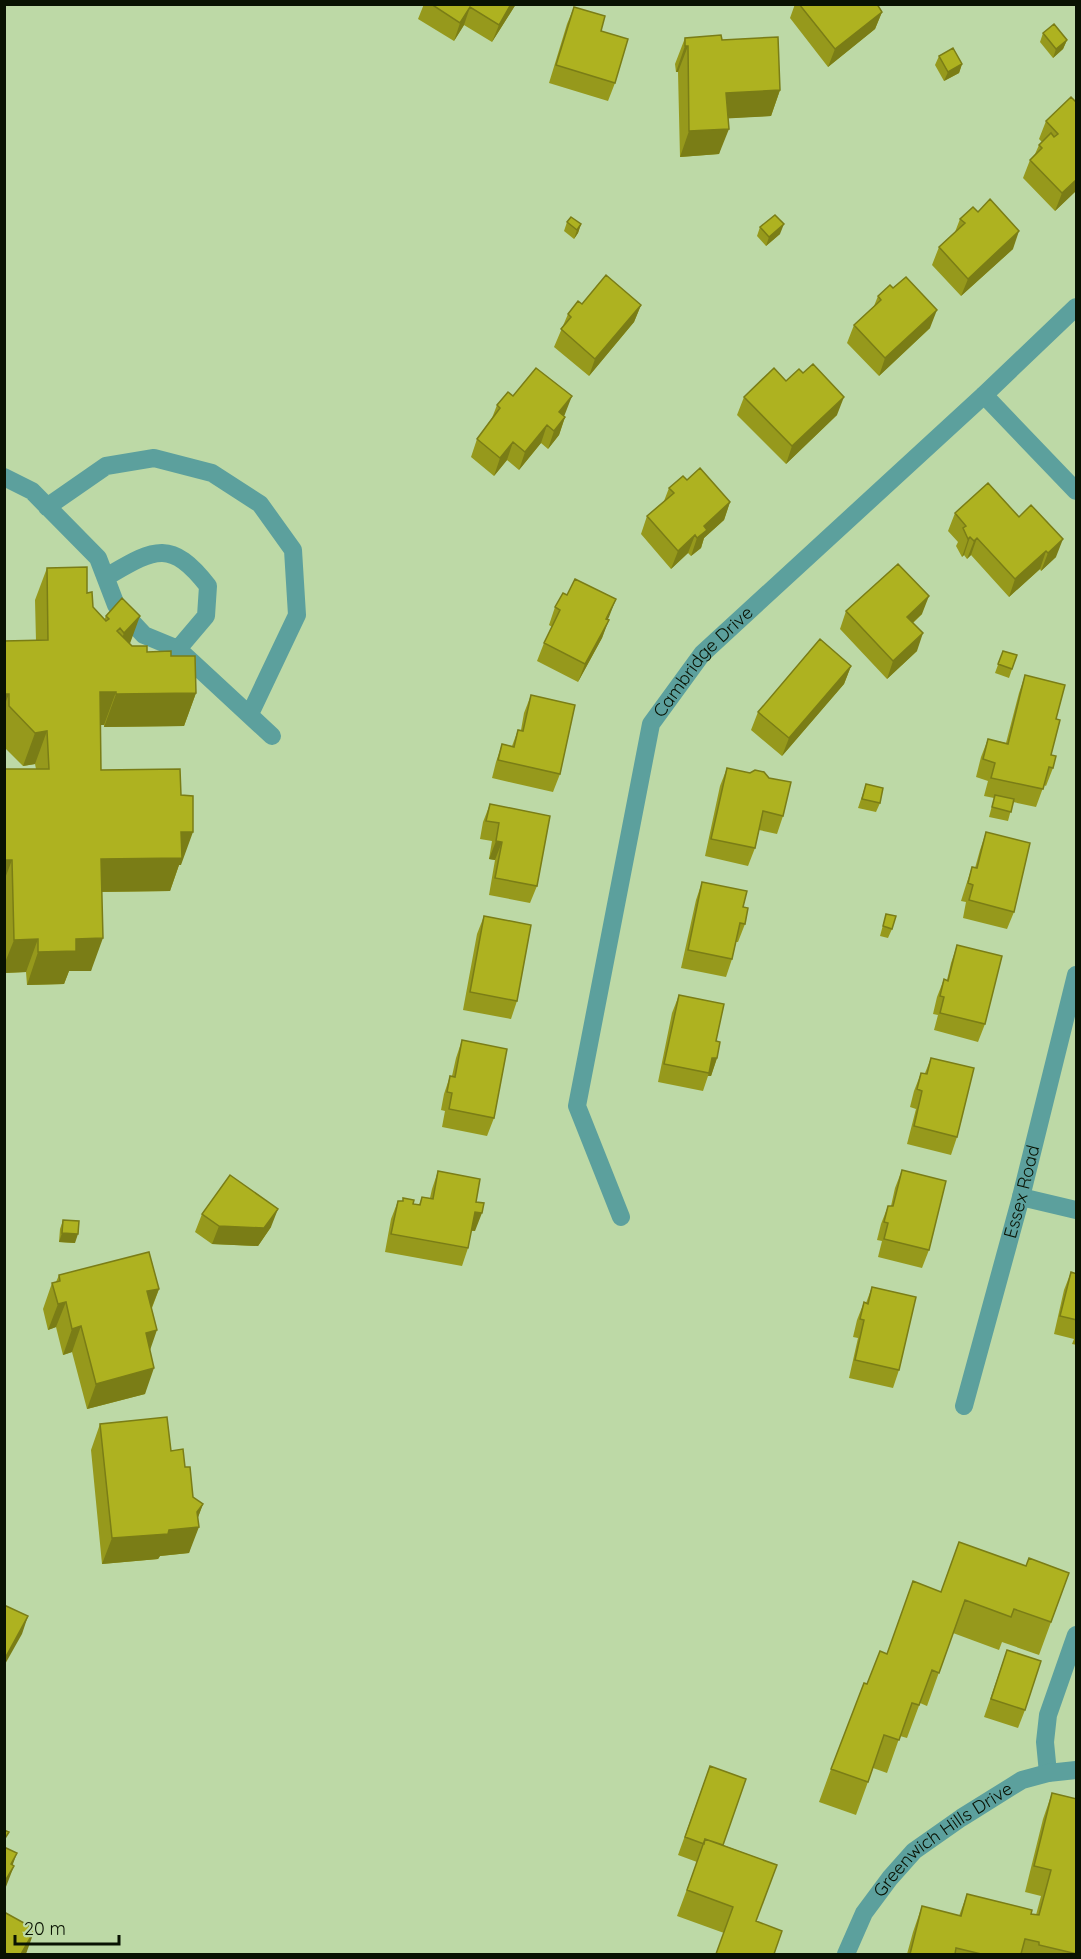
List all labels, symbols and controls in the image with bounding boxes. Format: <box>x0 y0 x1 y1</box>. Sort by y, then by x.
street label: Cambridge Drive <box>648 601 758 722</box>
street label: Essex Road <box>998 1143 1044 1241</box>
street label: Greenwich Hills Drive <box>868 1777 1017 1902</box>
scale bar <box>15 1908 118 1946</box>
text: 20 m <box>24 1917 66 1940</box>

